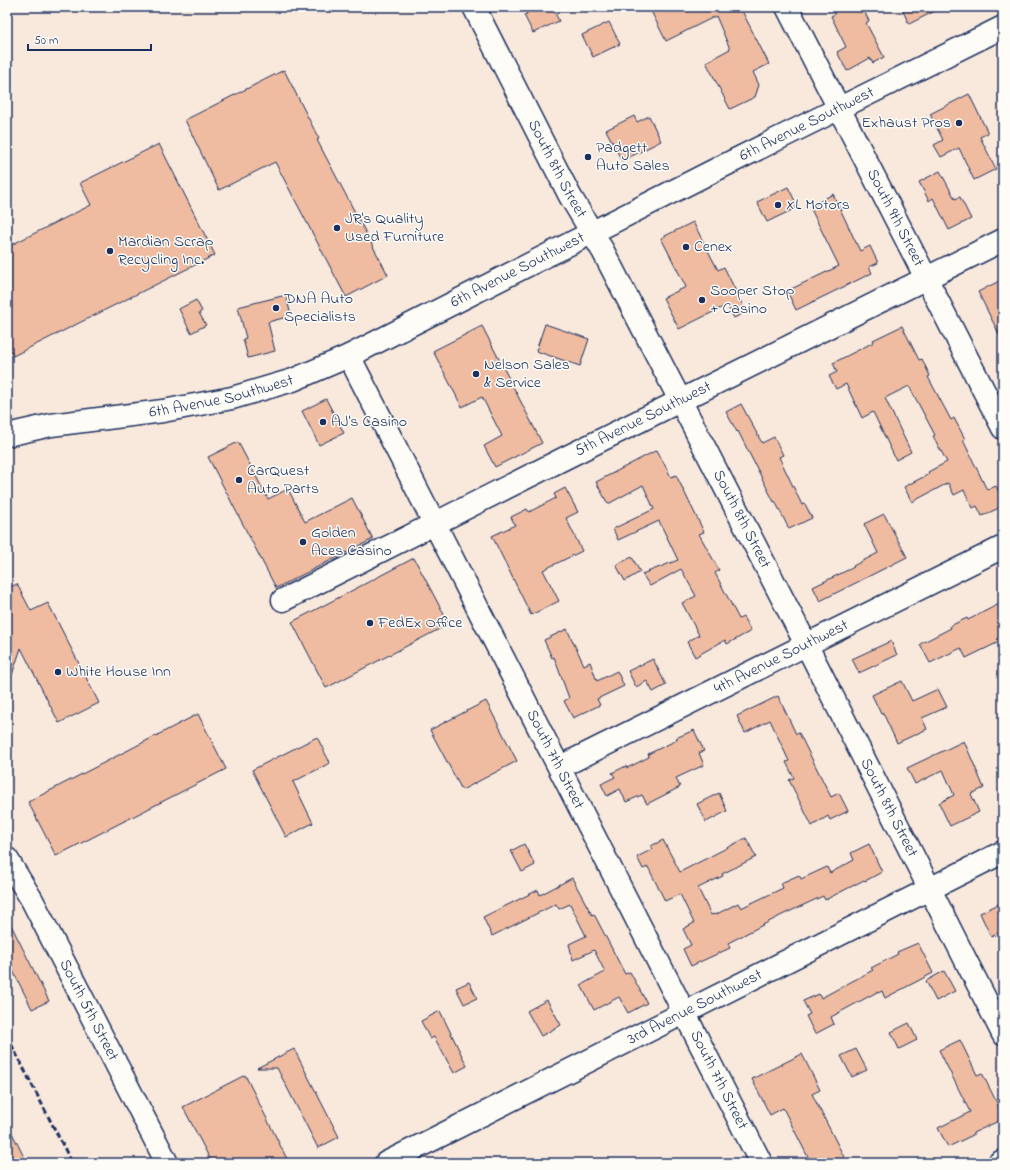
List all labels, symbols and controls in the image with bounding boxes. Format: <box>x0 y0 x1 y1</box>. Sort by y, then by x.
scale bar <box>28 26 151 52</box>
text: 50 m <box>34 32 58 50</box>
street label: 6th Avenue Southwest <box>735 80 879 168</box>
place label: Exhaust Pros <box>862 111 951 135</box>
street label: South 8th Street <box>521 116 593 223</box>
marker: Exhaust Pros <box>954 118 964 128</box>
place label: Padgett Auto Sales <box>596 136 670 178</box>
marker: Padgett Auto Sales <box>583 152 593 162</box>
street label: South 9th Street <box>860 165 931 271</box>
place label: XL Motors <box>786 193 850 217</box>
marker: XL Motors <box>773 200 783 210</box>
place label: JR's Quality Used Furniture <box>345 207 445 249</box>
marker: JR's Quality Used Furniture <box>332 223 342 233</box>
street label: 6th Avenue Southwest <box>446 226 590 314</box>
place label: Mardian Scrap Recycling Inc. <box>118 230 214 272</box>
place label: Cenex <box>694 235 732 259</box>
marker: Cenex <box>681 242 691 252</box>
marker: Mardian Scrap Recycling Inc. <box>105 246 115 256</box>
place label: Sooper Stop + Casino <box>710 279 795 321</box>
place label: DNA Auto Specialists <box>283 287 356 329</box>
marker: Sooper Stop + Casino <box>697 295 707 305</box>
marker: DNA Auto Specialists <box>271 303 281 313</box>
place label: Nelson Sales & Service <box>484 353 570 395</box>
street label: 6th Avenue Southwest <box>148 368 297 425</box>
marker: Nelson Sales & Service <box>471 369 481 379</box>
street label: 5th Avenue Southwest <box>571 375 716 463</box>
place label: AJ's Casino <box>331 410 407 434</box>
marker: AJ's Casino <box>318 417 328 427</box>
place label: CarQuest Auto Parts <box>247 459 319 501</box>
street label: South 8th Street <box>706 466 777 573</box>
marker: CarQuest Auto Parts <box>234 475 244 485</box>
place label: Golden Aces Casino <box>311 521 392 563</box>
marker: Golden Aces Casino <box>298 537 308 547</box>
place label: FedEx Office <box>377 611 463 635</box>
street label: 4th Avenue Southwest <box>710 613 853 701</box>
marker: FedEx Office <box>365 618 375 628</box>
place label: White House Inn <box>66 660 171 684</box>
marker: White House Inn <box>53 667 63 677</box>
street label: South 7th Street <box>520 706 591 814</box>
street label: South 8th Street <box>854 754 924 862</box>
street label: South 5th Street <box>53 955 125 1066</box>
street label: 3rd Avenue Southwest <box>623 963 767 1051</box>
street label: South 7th Street <box>683 1026 754 1135</box>

